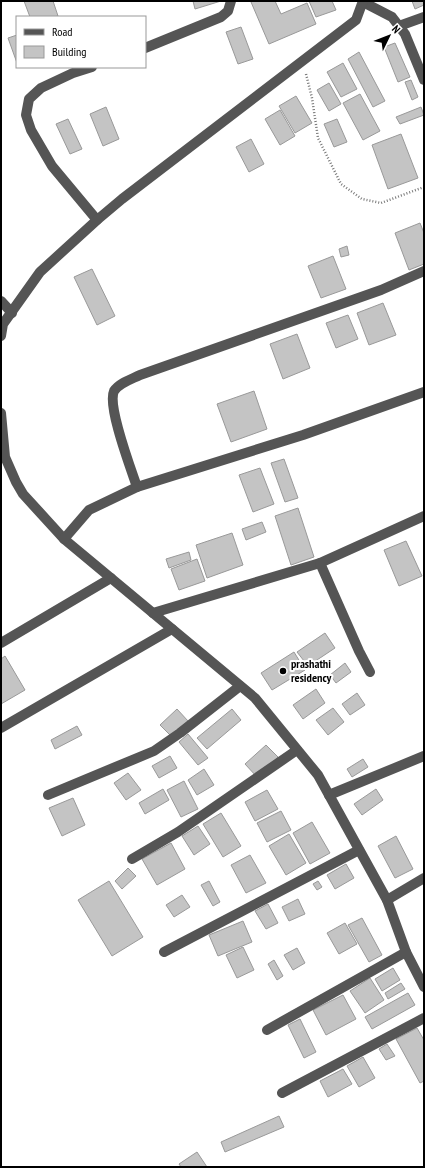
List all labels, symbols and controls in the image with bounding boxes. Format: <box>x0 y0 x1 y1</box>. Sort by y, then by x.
legend <box>16 16 146 68</box>
north arrow <box>369 16 409 56</box>
text: N <box>389 22 403 36</box>
text: Road <box>52 24 72 39</box>
text: Building <box>52 44 87 59</box>
place label: prashathi residency <box>291 656 331 685</box>
marker: prashathi residency <box>278 666 288 676</box>

